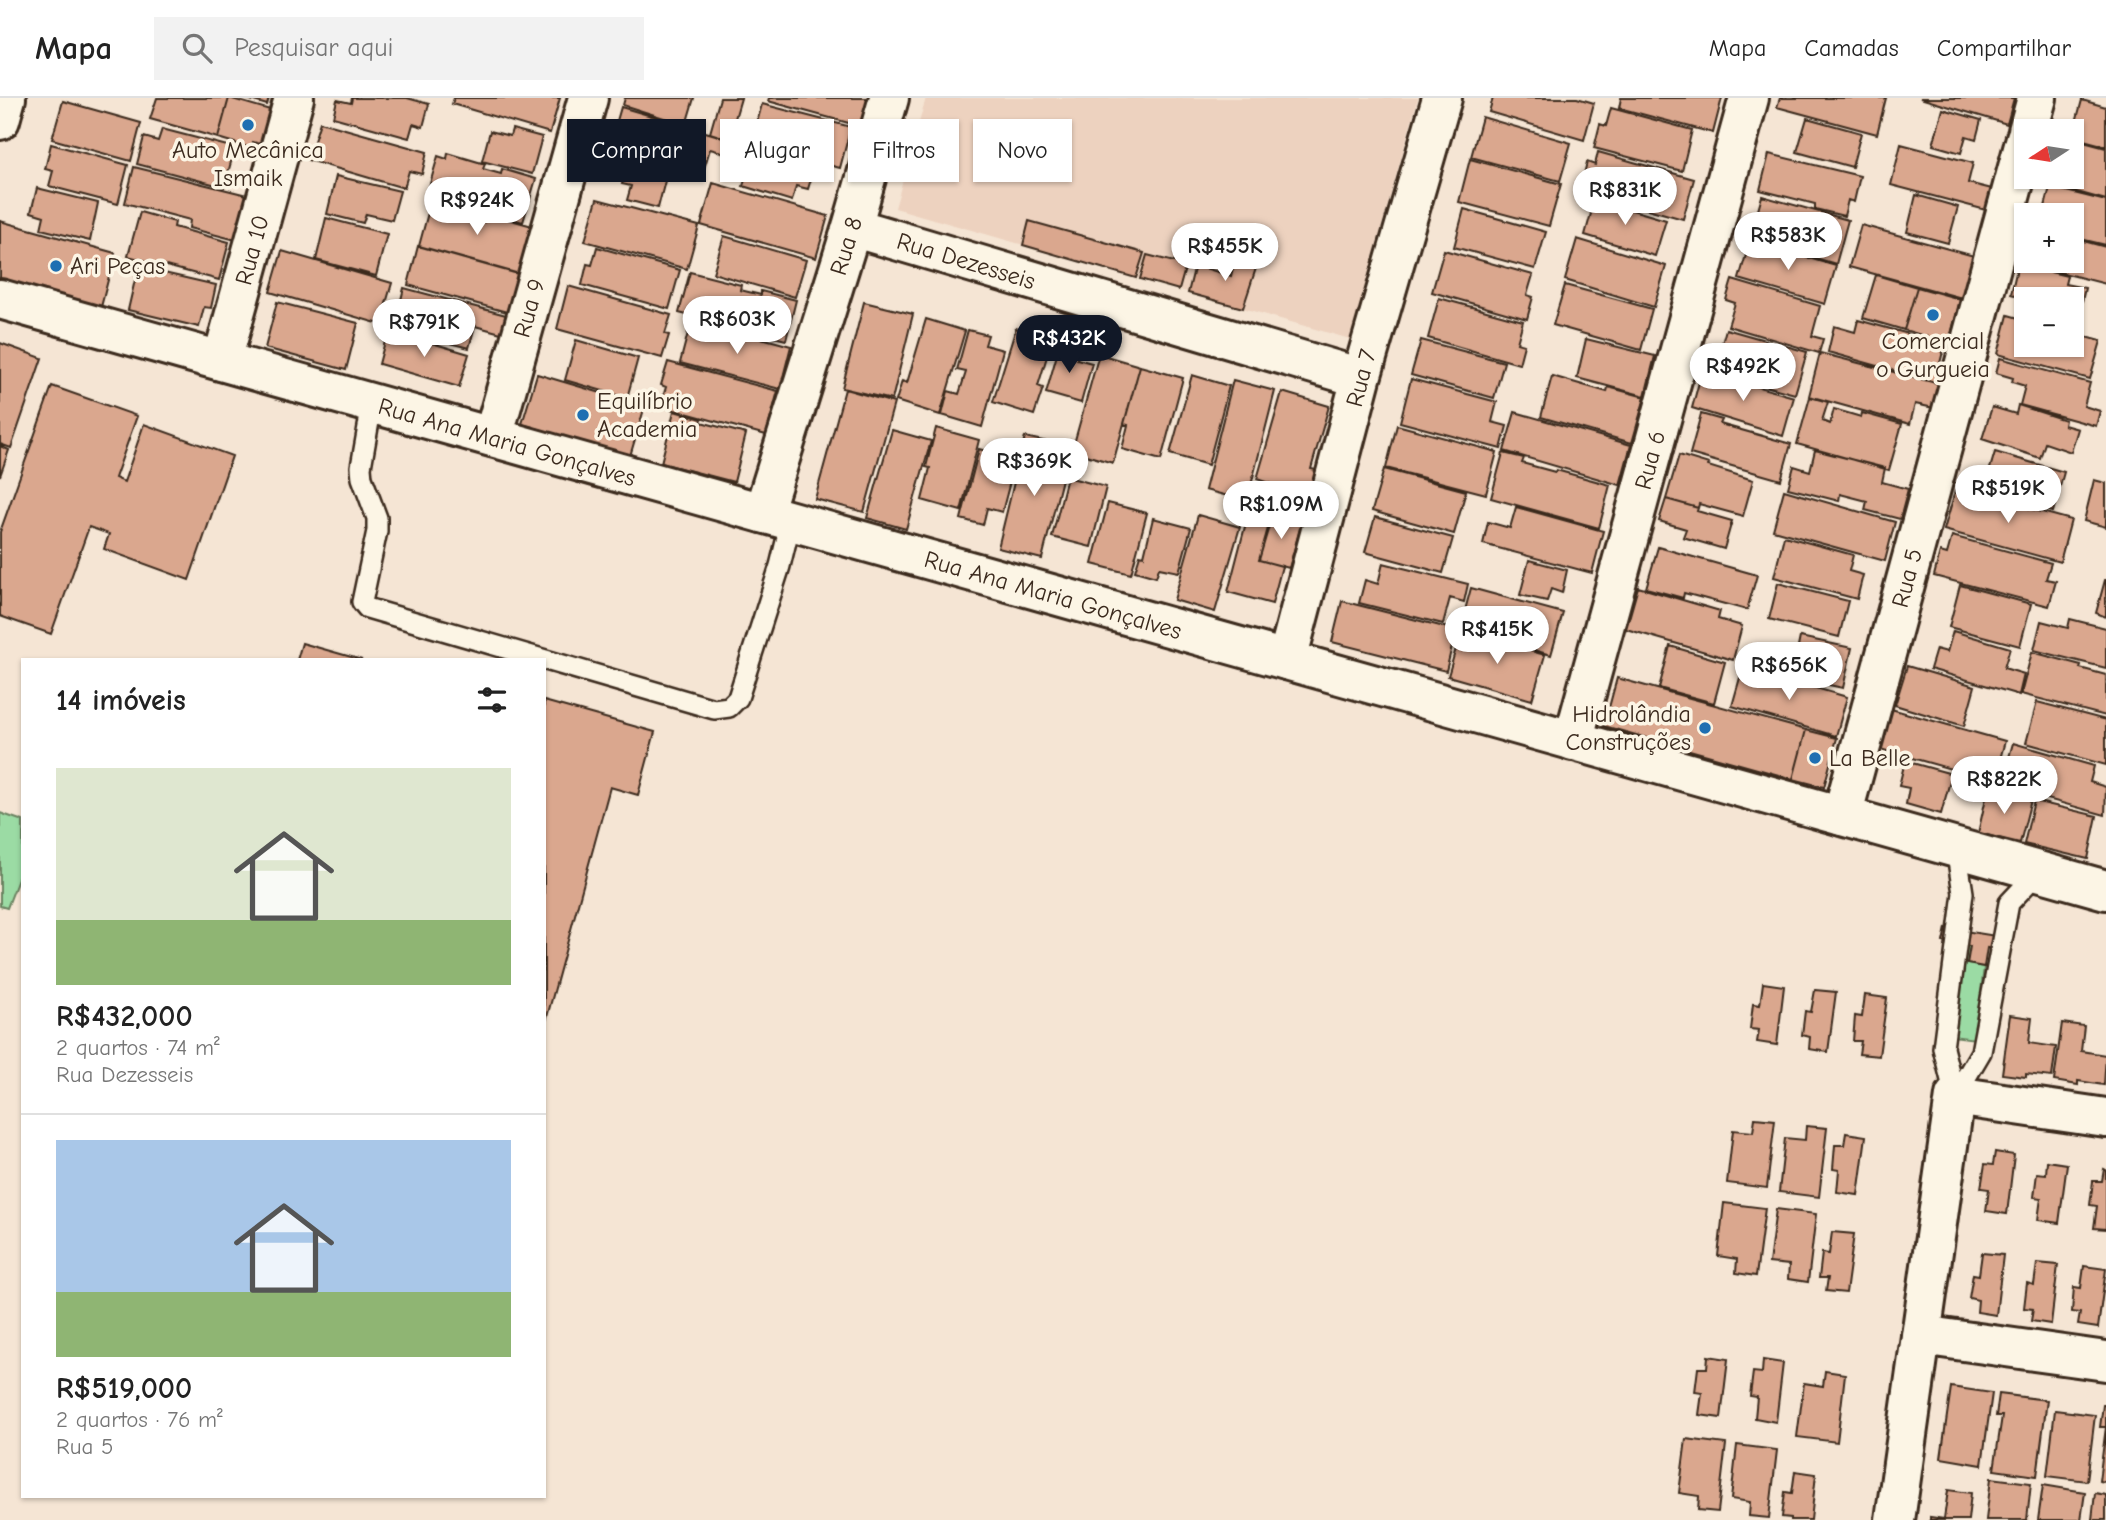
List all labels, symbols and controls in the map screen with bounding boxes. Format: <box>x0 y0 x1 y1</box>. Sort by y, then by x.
search box <box>154 17 644 80</box>
text: Mapa <box>35 29 112 67</box>
icon: search <box>178 29 216 67</box>
text: Pesquisar aqui <box>234 33 393 63</box>
text: Mapa <box>1709 34 1766 62</box>
text: Camadas <box>1804 34 1899 62</box>
text: Compartilhar <box>1937 34 2071 62</box>
marker: Auto Mecânica Ismaik <box>240 117 256 133</box>
chip: Comprar <box>567 119 706 182</box>
chip: Alugar <box>720 119 834 182</box>
chip: Filtros <box>848 119 959 182</box>
chip: Novo <box>973 119 1072 182</box>
north arrow <box>2014 119 2084 189</box>
map controls <box>2014 119 2084 357</box>
place label: Auto Mecânica Ismaik <box>172 136 324 192</box>
pin: R$831K <box>1568 167 1682 227</box>
text: R$831K <box>1589 176 1661 203</box>
pin: R$924K <box>420 178 534 237</box>
text: R$924K <box>440 186 514 213</box>
button: + <box>2014 203 2084 273</box>
street label: Rua 10 <box>229 212 275 288</box>
pin: R$583K <box>1731 212 1845 272</box>
street label: Rua 8 <box>824 214 868 278</box>
text: R$583K <box>1750 221 1826 248</box>
pin: R$455K <box>1168 223 1282 283</box>
street label: Rua Dezesseis <box>893 227 1039 295</box>
text: R$455K <box>1187 232 1263 259</box>
place label: Ari Peças <box>70 252 165 280</box>
marker: Ari Peças <box>48 258 64 274</box>
street label: Rua 9 <box>507 275 551 341</box>
button: − <box>2014 287 2084 357</box>
pin: R$603K <box>680 296 794 356</box>
pin: R$791K <box>367 300 481 359</box>
text: R$603K <box>699 305 775 332</box>
marker: Comercial o Gurgueia <box>1925 307 1941 323</box>
text: R$791K <box>388 308 460 335</box>
pin: R$432K <box>1012 316 1126 375</box>
text: R$432K <box>1032 324 1106 351</box>
place label: Comercial o Gurgueia <box>1876 327 1990 383</box>
pin: R$492K <box>1686 344 1800 403</box>
street label: Rua 7 <box>1340 346 1382 410</box>
text: R$492K <box>1706 352 1780 379</box>
place label: Equilíbrio Academia <box>597 387 697 443</box>
street label: Rua Ana Maria Gonçalves <box>375 392 639 492</box>
marker: Equilíbrio Academia <box>575 407 591 423</box>
street label: Rua 6 <box>1629 427 1671 493</box>
pin: R$369K <box>977 438 1091 498</box>
text: R$369K <box>996 447 1072 474</box>
pin: R$519K <box>1951 466 2065 525</box>
text: R$519K <box>1971 474 2045 501</box>
pin: R$1.09M <box>1216 482 1346 541</box>
text: R$1.09M <box>1239 490 1323 517</box>
street label: Rua Ana Maria Gonçalves <box>921 545 1185 645</box>
street label: Rua 5 <box>1886 545 1928 611</box>
pin: R$415K <box>1440 606 1554 666</box>
text: R$415K <box>1461 615 1533 642</box>
pin: R$656K <box>1732 642 1846 702</box>
text: R$656K <box>1751 651 1827 678</box>
icon: filters <box>473 681 511 719</box>
text: 14 imóveis <box>56 683 186 718</box>
place label: Hidrolândia Construções <box>1565 700 1691 756</box>
marker: Hidrolândia Construções <box>1697 720 1713 736</box>
place label: La Belle <box>1829 744 1910 772</box>
marker: La Belle <box>1807 750 1823 766</box>
pin: R$822K <box>1947 756 2061 816</box>
text: R$822K <box>1967 765 2041 792</box>
icon: home <box>221 813 347 939</box>
text: R$432,000 <box>56 999 193 1034</box>
text: 2 quartos · 74 m² <box>56 1034 220 1061</box>
text: Rua Dezesseis <box>56 1061 193 1088</box>
icon: home <box>221 1185 347 1311</box>
text: R$519,000 <box>56 1371 192 1406</box>
text: 2 quartos · 76 m² <box>56 1406 223 1433</box>
text: Rua 5 <box>56 1433 113 1460</box>

